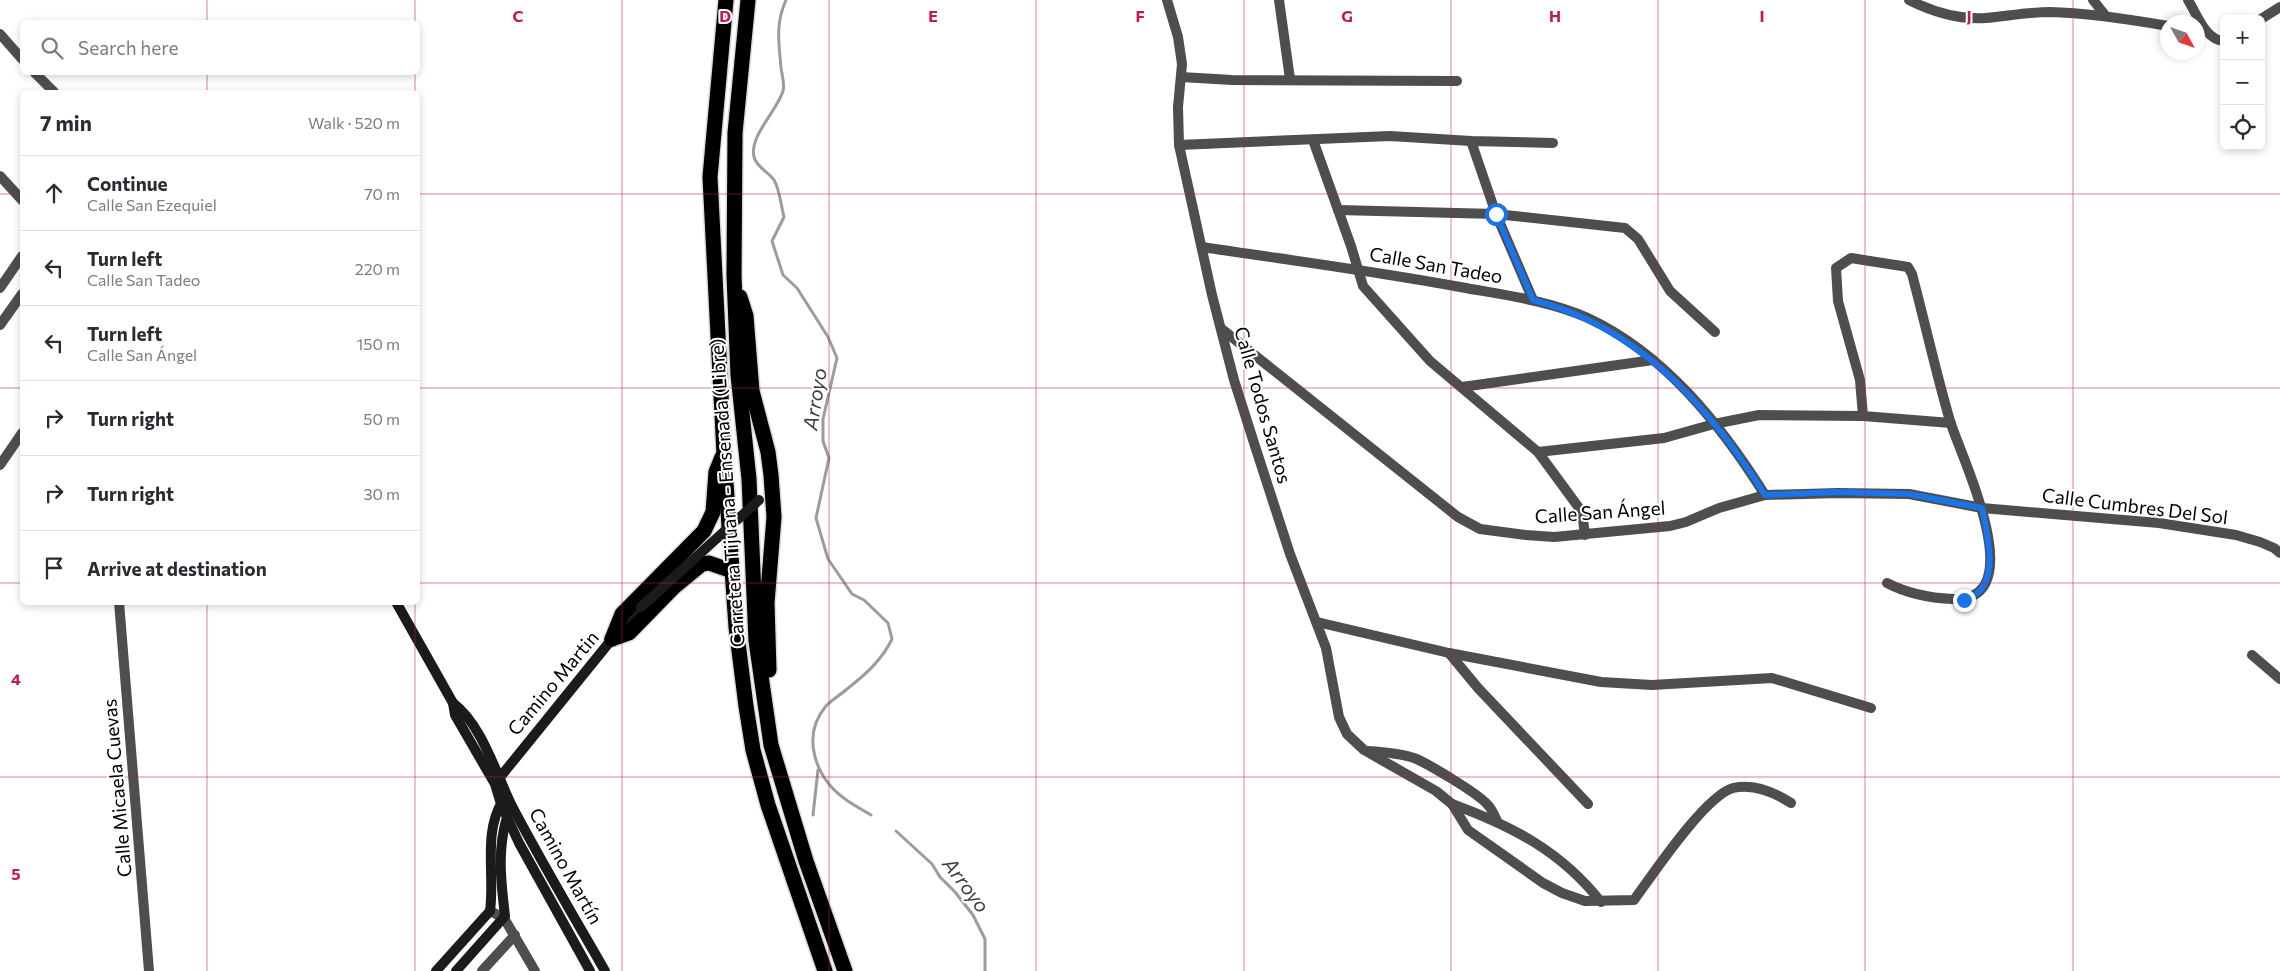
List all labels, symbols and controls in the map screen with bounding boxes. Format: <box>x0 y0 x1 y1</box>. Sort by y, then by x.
text: C <box>513 6 524 25</box>
text: D <box>719 6 731 25</box>
text: E <box>928 6 938 25</box>
text: F <box>1135 6 1145 25</box>
text: G <box>1341 6 1353 25</box>
text: H <box>1549 6 1561 25</box>
text: I <box>1759 6 1765 25</box>
text: J <box>1966 6 1972 25</box>
north arrow <box>2160 15 2205 60</box>
map controls <box>2220 15 2265 150</box>
button: + <box>2220 15 2265 60</box>
search box <box>20 20 420 75</box>
icon: search <box>38 34 66 62</box>
text: Search here <box>78 36 178 59</box>
button: − <box>2220 60 2265 105</box>
button: locate <box>2220 105 2265 150</box>
text: 7 min <box>40 110 92 135</box>
text: Walk · 520 m <box>308 113 400 132</box>
text: Continue <box>87 172 167 195</box>
icon: ahead <box>40 179 68 207</box>
text: 70 m <box>364 184 400 203</box>
text: Calle San Ezequiel <box>87 195 217 214</box>
route start <box>1485 203 1508 226</box>
street label: Calle San Tadeo <box>1368 241 1504 288</box>
text: Turn left <box>87 247 162 270</box>
icon: left <box>40 254 68 282</box>
text: 220 m <box>355 259 400 278</box>
text: Calle San Tadeo <box>87 270 200 289</box>
text: Turn left <box>87 322 162 345</box>
street label: Calle Todos Santos <box>1230 324 1297 486</box>
icon: left <box>40 329 68 357</box>
text: 150 m <box>357 334 400 353</box>
street label: Carretera Tijuana - Ensenada (Libre) <box>704 338 749 648</box>
text: Calle San Ángel <box>87 345 197 364</box>
water label: Arroyo <box>797 366 831 433</box>
icon: right <box>40 404 68 432</box>
text: Turn right <box>87 407 174 430</box>
text: 50 m <box>363 409 400 428</box>
icon: right <box>40 479 68 507</box>
text: Turn right <box>87 482 174 505</box>
street label: Calle Cumbres Del Sol <box>2041 483 2229 528</box>
text: 30 m <box>363 484 400 503</box>
street label: Calle San Ángel <box>1534 495 1666 528</box>
icon: arrive <box>40 554 68 582</box>
text: Arrive at destination <box>87 557 267 580</box>
route end <box>1953 589 1976 612</box>
street label: Camino Martin <box>502 626 603 740</box>
text: 4 <box>11 669 21 688</box>
street label: Calle Micaela Cuevas <box>97 698 136 878</box>
street label: Camino Martín <box>525 804 608 928</box>
water label: Arroyo <box>938 851 995 917</box>
text: 5 <box>11 864 21 883</box>

